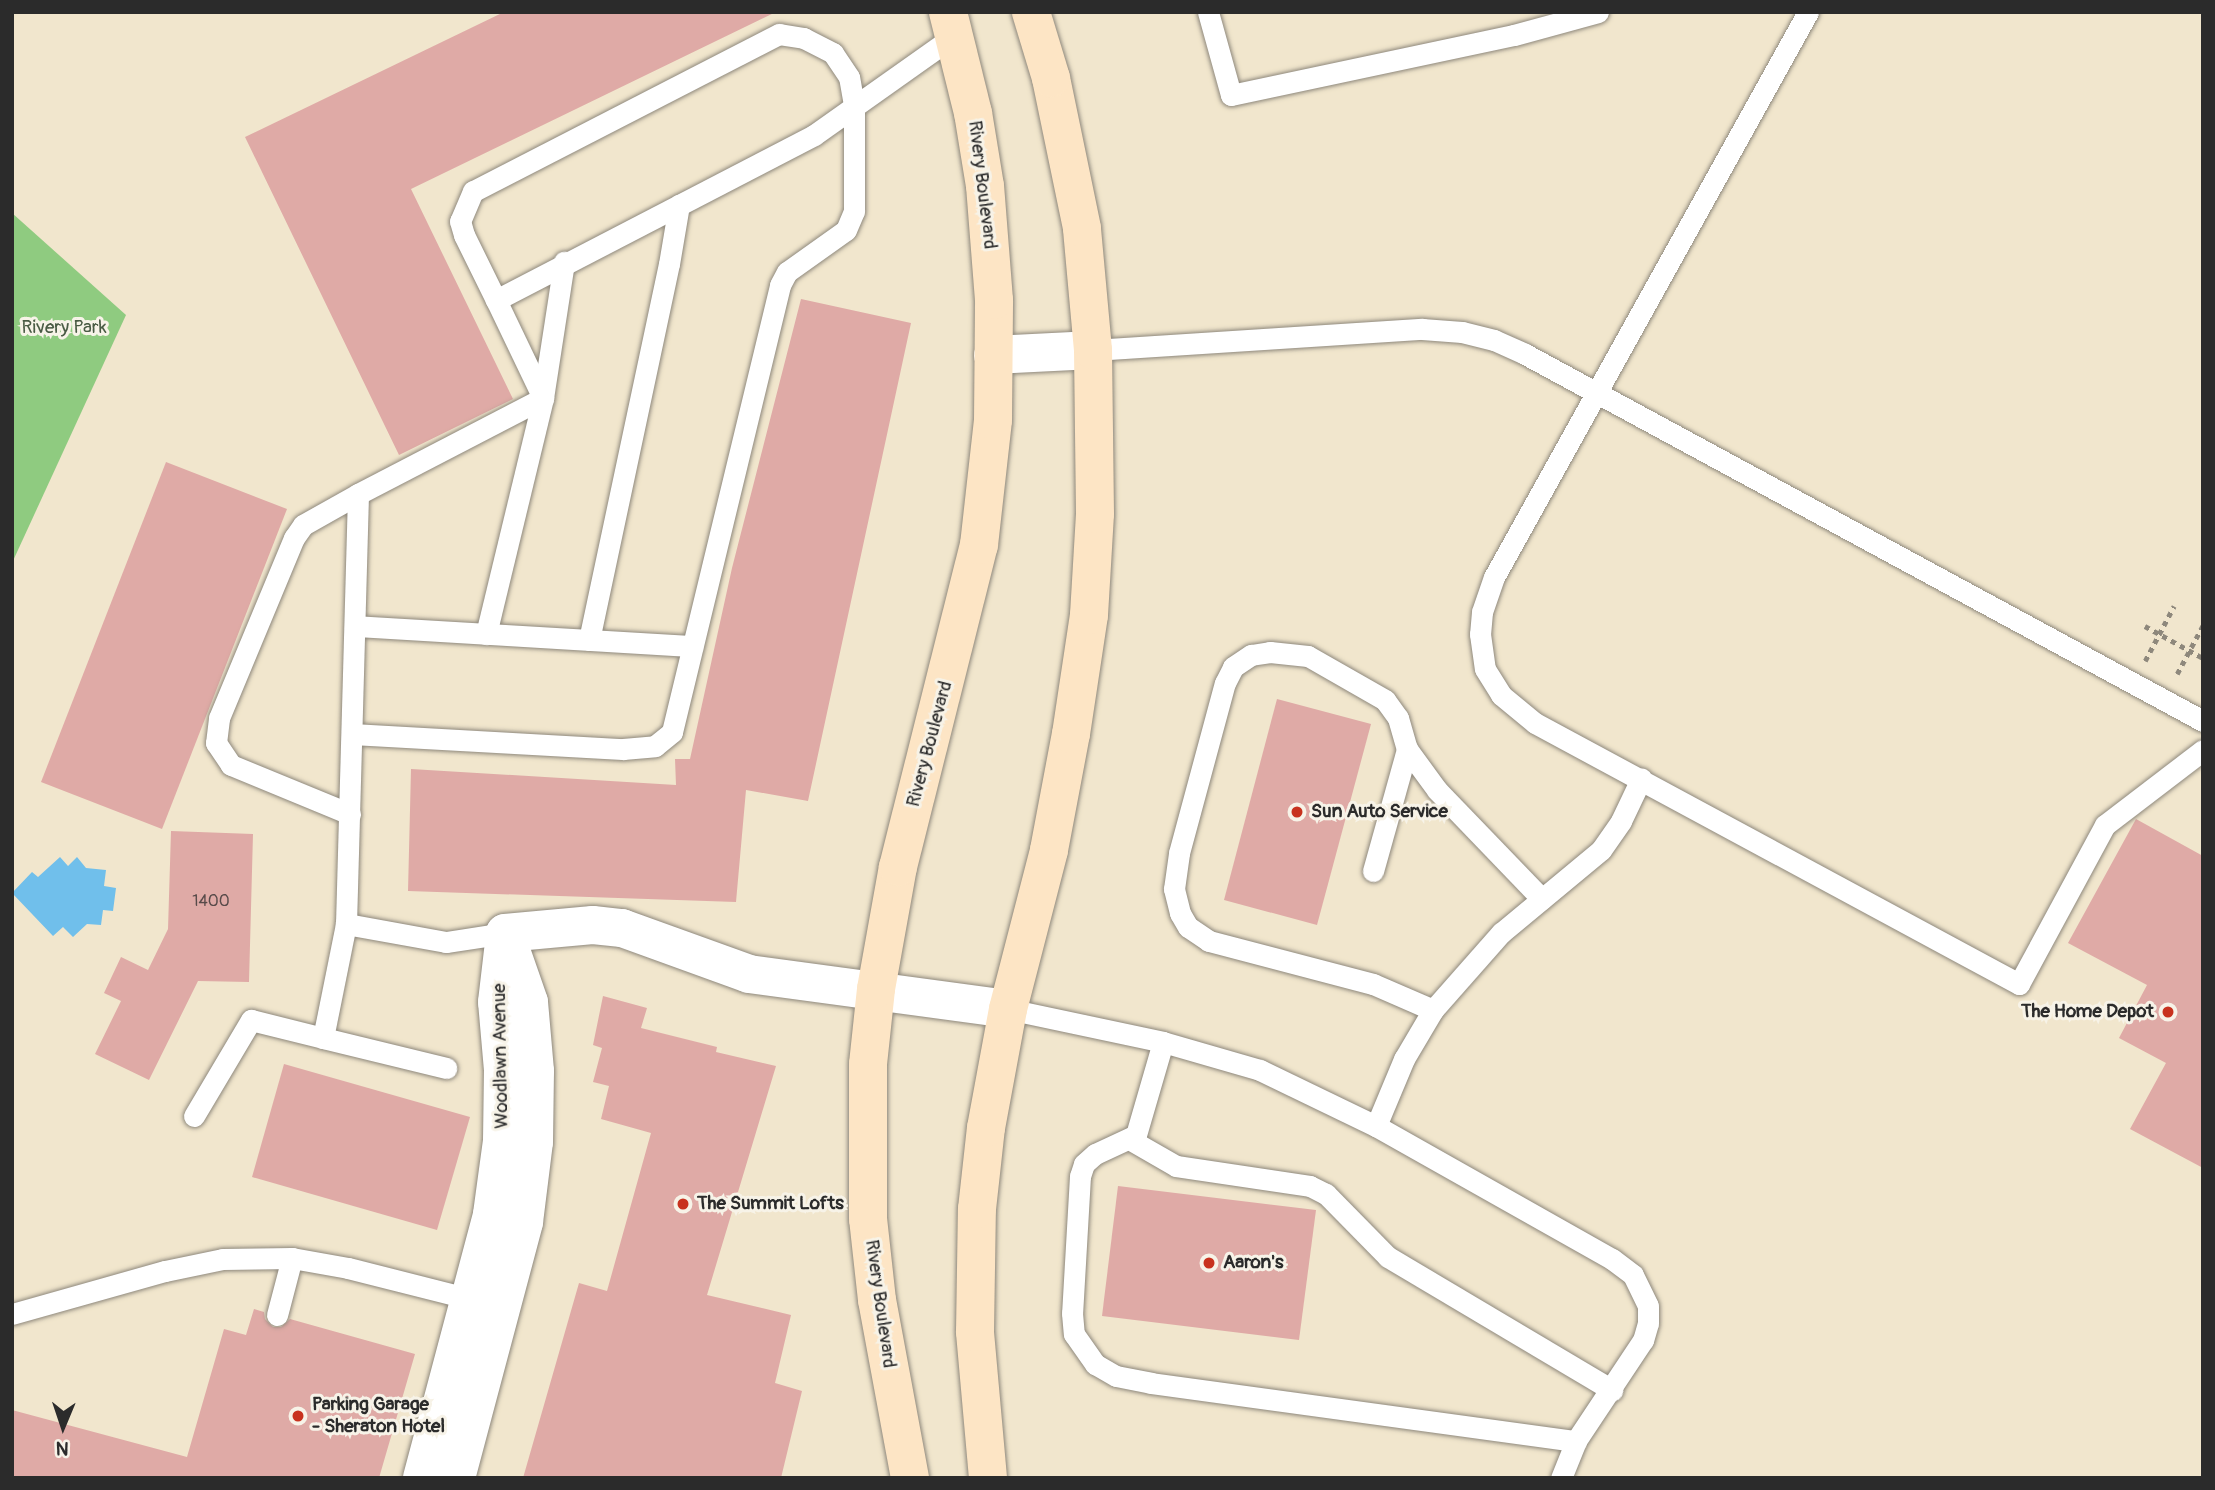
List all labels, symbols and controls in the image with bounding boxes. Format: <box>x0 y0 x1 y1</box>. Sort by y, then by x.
street label: Rivery Boulevard <box>963 119 1001 251</box>
park label: Rivery Park <box>21 317 107 339</box>
street label: Rivery Boulevard <box>902 679 958 809</box>
place label: Sun Auto Service <box>1311 801 1448 823</box>
marker: Sun Auto Service <box>1289 804 1305 820</box>
house number: 1400 <box>192 891 230 911</box>
street label: Woodlawn Avenue <box>488 983 514 1129</box>
place label: The Home Depot <box>2021 1001 2154 1023</box>
marker: The Home Depot <box>2160 1004 2176 1020</box>
place label: The Summit Lofts <box>697 1193 844 1215</box>
marker: The Summit Lofts <box>675 1196 691 1212</box>
street label: Rivery Boulevard <box>860 1238 900 1370</box>
place label: Aaron's <box>1223 1252 1284 1274</box>
marker: Aaron's <box>1201 1255 1217 1271</box>
north arrow <box>28 1392 98 1462</box>
place label: Parking Garage - Sheraton Hotel <box>312 1394 445 1438</box>
marker: Parking Garage - Sheraton Hotel <box>290 1408 306 1424</box>
text: N <box>55 1436 69 1460</box>

